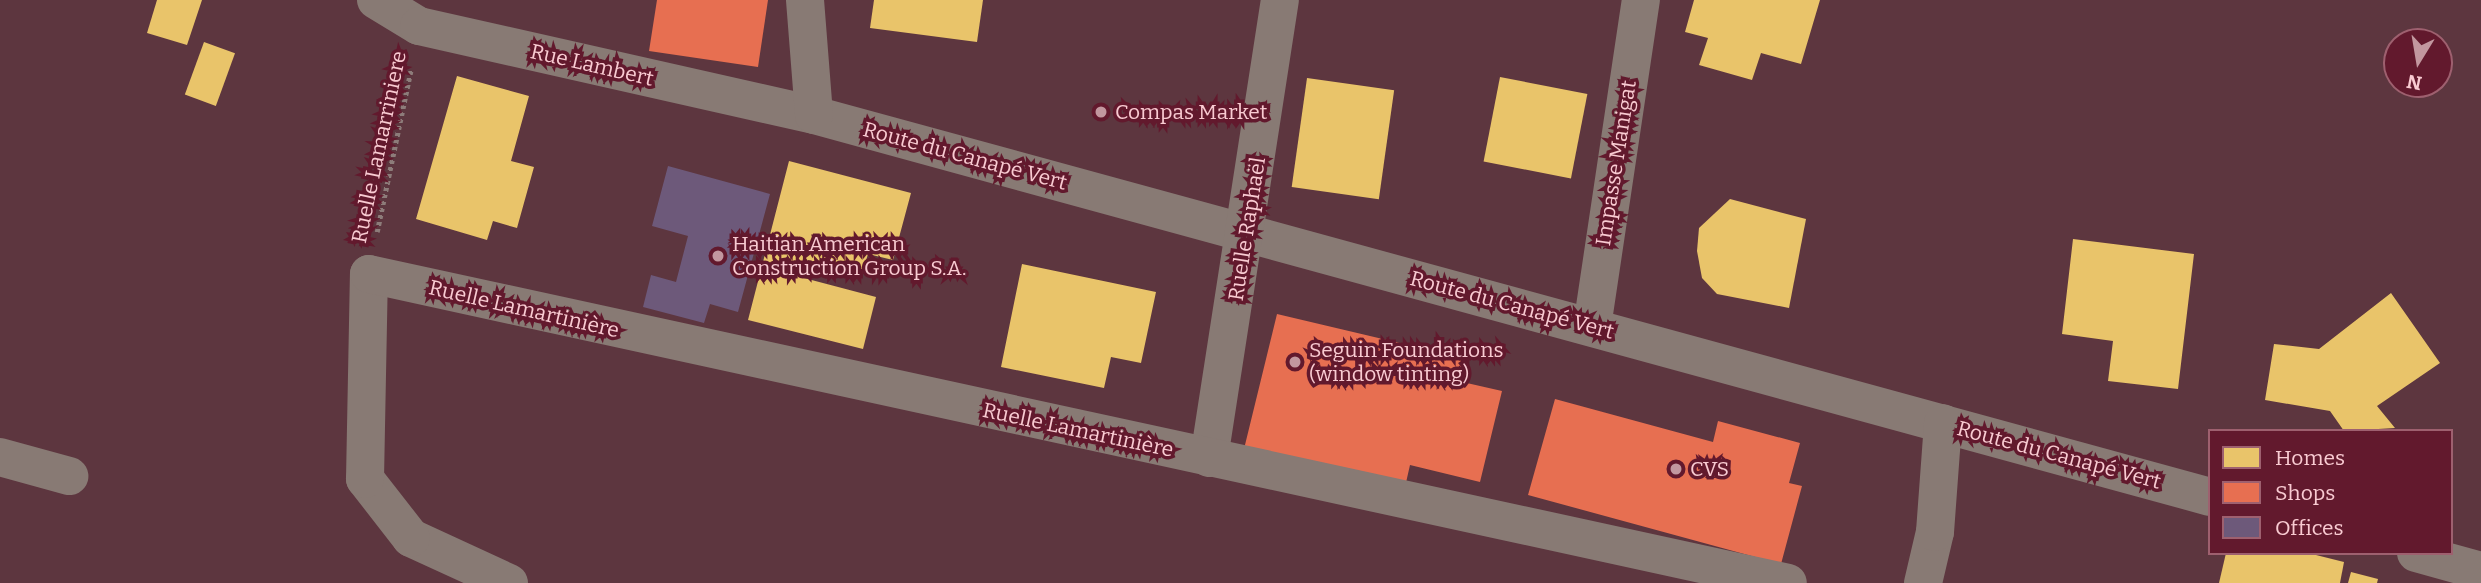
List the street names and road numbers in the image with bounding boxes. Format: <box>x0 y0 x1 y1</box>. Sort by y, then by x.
street label: Rue Lambert <box>528 39 656 91</box>
street label: Ruelle Lamarriniere <box>346 49 412 245</box>
street label: Impasse Manigat <box>1590 78 1642 248</box>
street label: Route du Canapé Vert <box>860 117 1070 195</box>
street label: Ruelle Raphaël <box>1223 155 1271 303</box>
street label: Route du Canapé Vert <box>1407 266 1617 344</box>
street label: Ruelle Lamartinière <box>426 275 622 343</box>
street label: Ruelle Lamartinière <box>980 397 1176 463</box>
street label: Route du Canapé Vert <box>1954 416 2164 494</box>

